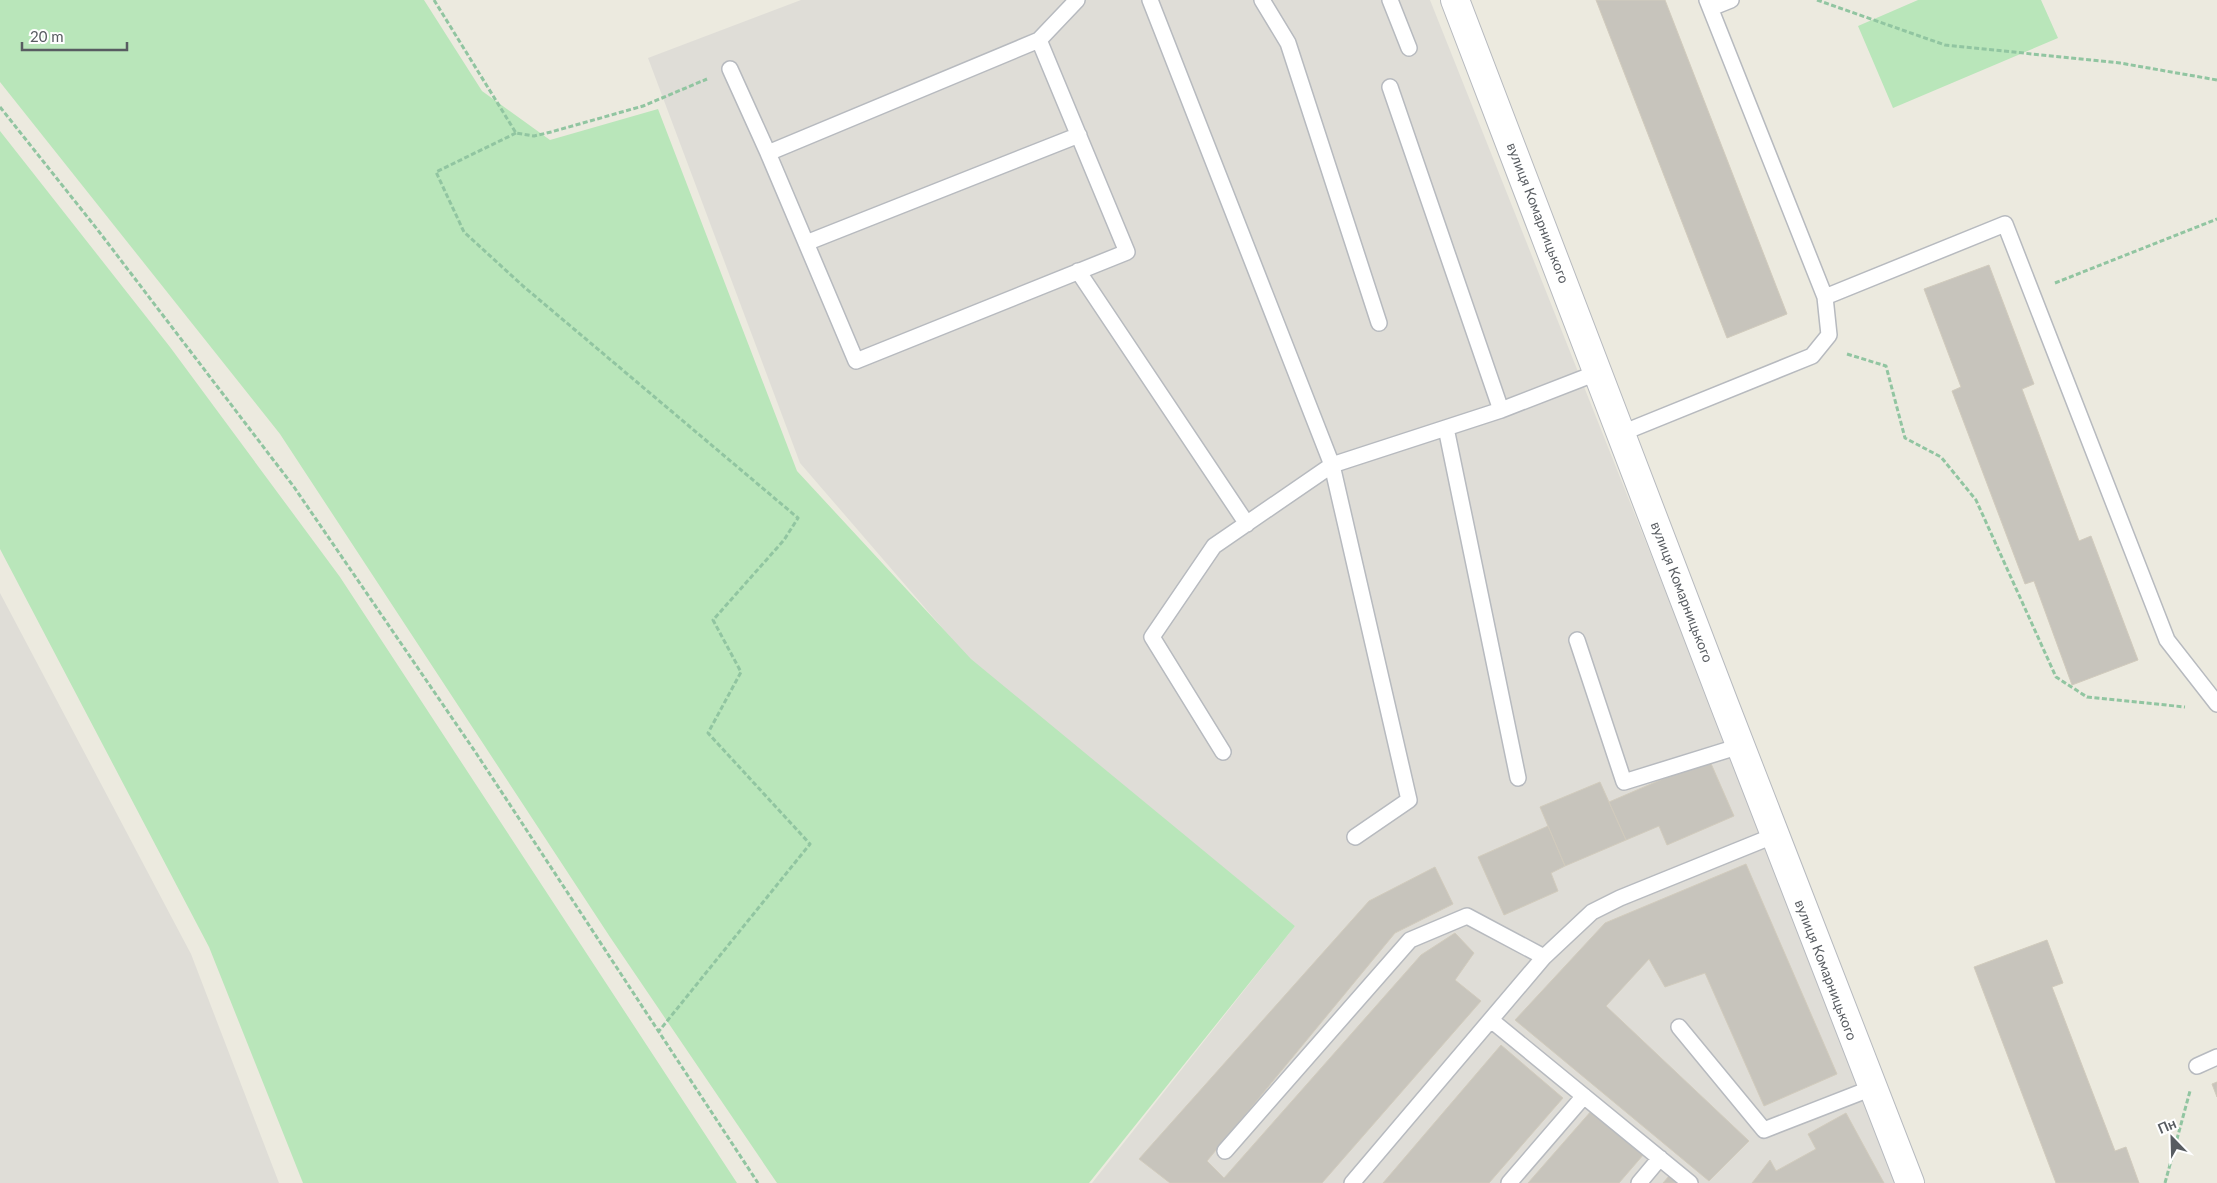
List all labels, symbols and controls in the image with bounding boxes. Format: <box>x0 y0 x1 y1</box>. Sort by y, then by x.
scale bar <box>22 20 128 52</box>
text: 20 m <box>30 27 64 45</box>
street label: вулиця Комарницького <box>1504 140 1573 286</box>
street label: вулиця Комарницького <box>1648 519 1717 665</box>
street label: вулиця Комарницького <box>1792 897 1861 1043</box>
north arrow <box>2147 1113 2197 1163</box>
text: Пн <box>2155 1114 2178 1137</box>

